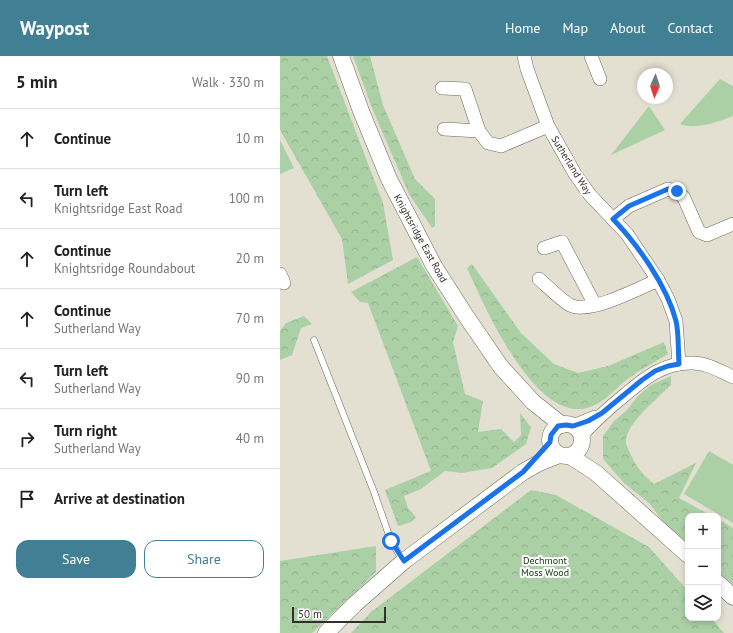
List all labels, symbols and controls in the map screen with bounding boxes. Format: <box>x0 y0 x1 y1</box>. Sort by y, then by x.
text: Waypost <box>20 16 89 40</box>
text: Home <box>505 19 540 37</box>
text: Map <box>562 19 588 37</box>
text: About <box>610 19 646 37</box>
text: Contact <box>668 19 713 37</box>
north arrow <box>637 68 673 104</box>
text: 5 min <box>16 71 57 93</box>
text: Walk · 330 m <box>192 74 264 91</box>
icon: ahead <box>16 128 38 150</box>
text: Continue <box>54 129 111 148</box>
text: 10 m <box>236 130 264 147</box>
street label: Sutherland Way <box>548 134 595 197</box>
text: Turn left <box>54 181 108 200</box>
route end <box>668 182 686 200</box>
icon: left <box>16 188 38 210</box>
text: 100 m <box>229 190 264 207</box>
street label: Knightsridge East Road <box>391 192 450 285</box>
text: Knightsridge East Road <box>54 200 182 217</box>
text: Continue <box>54 241 111 260</box>
icon: ahead <box>16 248 38 270</box>
text: 20 m <box>236 250 264 267</box>
text: Knightsridge Roundabout <box>54 260 195 277</box>
text: Continue <box>54 301 111 320</box>
icon: ahead <box>16 308 38 330</box>
text: 70 m <box>236 310 264 327</box>
text: Sutherland Way <box>54 320 141 337</box>
text: Turn left <box>54 361 108 380</box>
icon: left <box>16 368 38 390</box>
text: 90 m <box>236 370 264 387</box>
text: Sutherland Way <box>54 380 141 397</box>
text: Turn right <box>54 421 117 440</box>
icon: right <box>16 428 38 450</box>
text: 40 m <box>236 430 264 447</box>
text: Sutherland Way <box>54 440 141 457</box>
icon: arrive <box>16 488 38 510</box>
text: Arrive at destination <box>54 489 185 508</box>
map controls <box>685 513 721 621</box>
button: + <box>685 513 721 549</box>
route start <box>382 532 400 550</box>
button: Save <box>16 540 136 578</box>
button: Share <box>144 540 264 578</box>
button: − <box>685 549 721 585</box>
park label: Dechmont Moss Wood <box>521 554 569 579</box>
button: layers <box>685 585 721 621</box>
scale bar <box>292 605 386 624</box>
text: 50 m <box>298 607 322 621</box>

